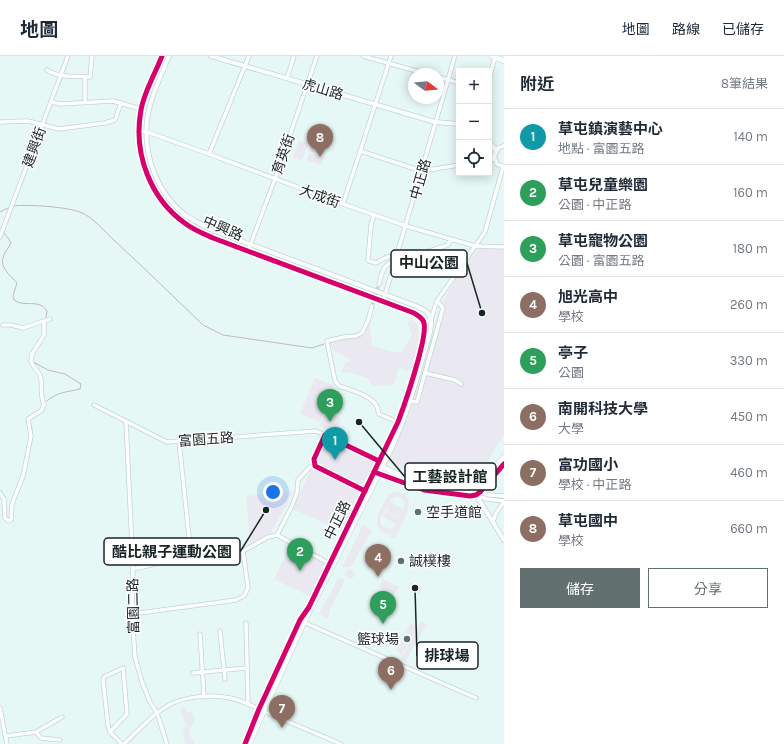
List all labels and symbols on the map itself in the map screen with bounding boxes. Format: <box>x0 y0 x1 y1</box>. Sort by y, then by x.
north arrow <box>408 68 444 104</box>
street label: 虎山路 <box>300 75 345 104</box>
pin: 8 <box>307 124 333 157</box>
street label: 建興街 <box>19 125 50 170</box>
street label: 育英街 <box>269 132 298 177</box>
street label: 中正路 <box>407 157 434 202</box>
street label: 大成街 <box>297 181 342 212</box>
street label: 中興路 <box>200 212 245 244</box>
callout: 中山公園 <box>391 250 467 277</box>
text: 中山公園 <box>399 254 459 272</box>
pin: 3 <box>317 389 343 422</box>
pin: 1 <box>322 427 348 460</box>
street label: 富園五路 <box>178 429 235 450</box>
callout: 工藝設計館 <box>405 463 496 490</box>
text: 工藝設計館 <box>412 468 488 486</box>
your location <box>263 482 283 502</box>
street label: 中正路 <box>321 498 354 543</box>
place label: 空手道館 <box>426 504 482 521</box>
marker: 空手道館 <box>413 507 423 517</box>
callout: 酷比親子運動公園 <box>104 538 240 565</box>
pin: 2 <box>287 538 313 571</box>
text: 酷比親子運動公園 <box>112 543 232 561</box>
pin: 4 <box>365 544 391 577</box>
place label: 誠樸樓 <box>409 553 451 570</box>
marker: 誠樸樓 <box>396 556 406 566</box>
street label: 富園二路 <box>125 578 142 634</box>
pin: 5 <box>370 591 396 624</box>
place label: 籃球場 <box>357 631 399 648</box>
marker: 籃球場 <box>402 634 412 644</box>
callout: 排球場 <box>417 642 478 669</box>
text: 排球場 <box>424 647 470 665</box>
pin: 6 <box>378 657 404 690</box>
pin: 7 <box>269 695 295 728</box>

